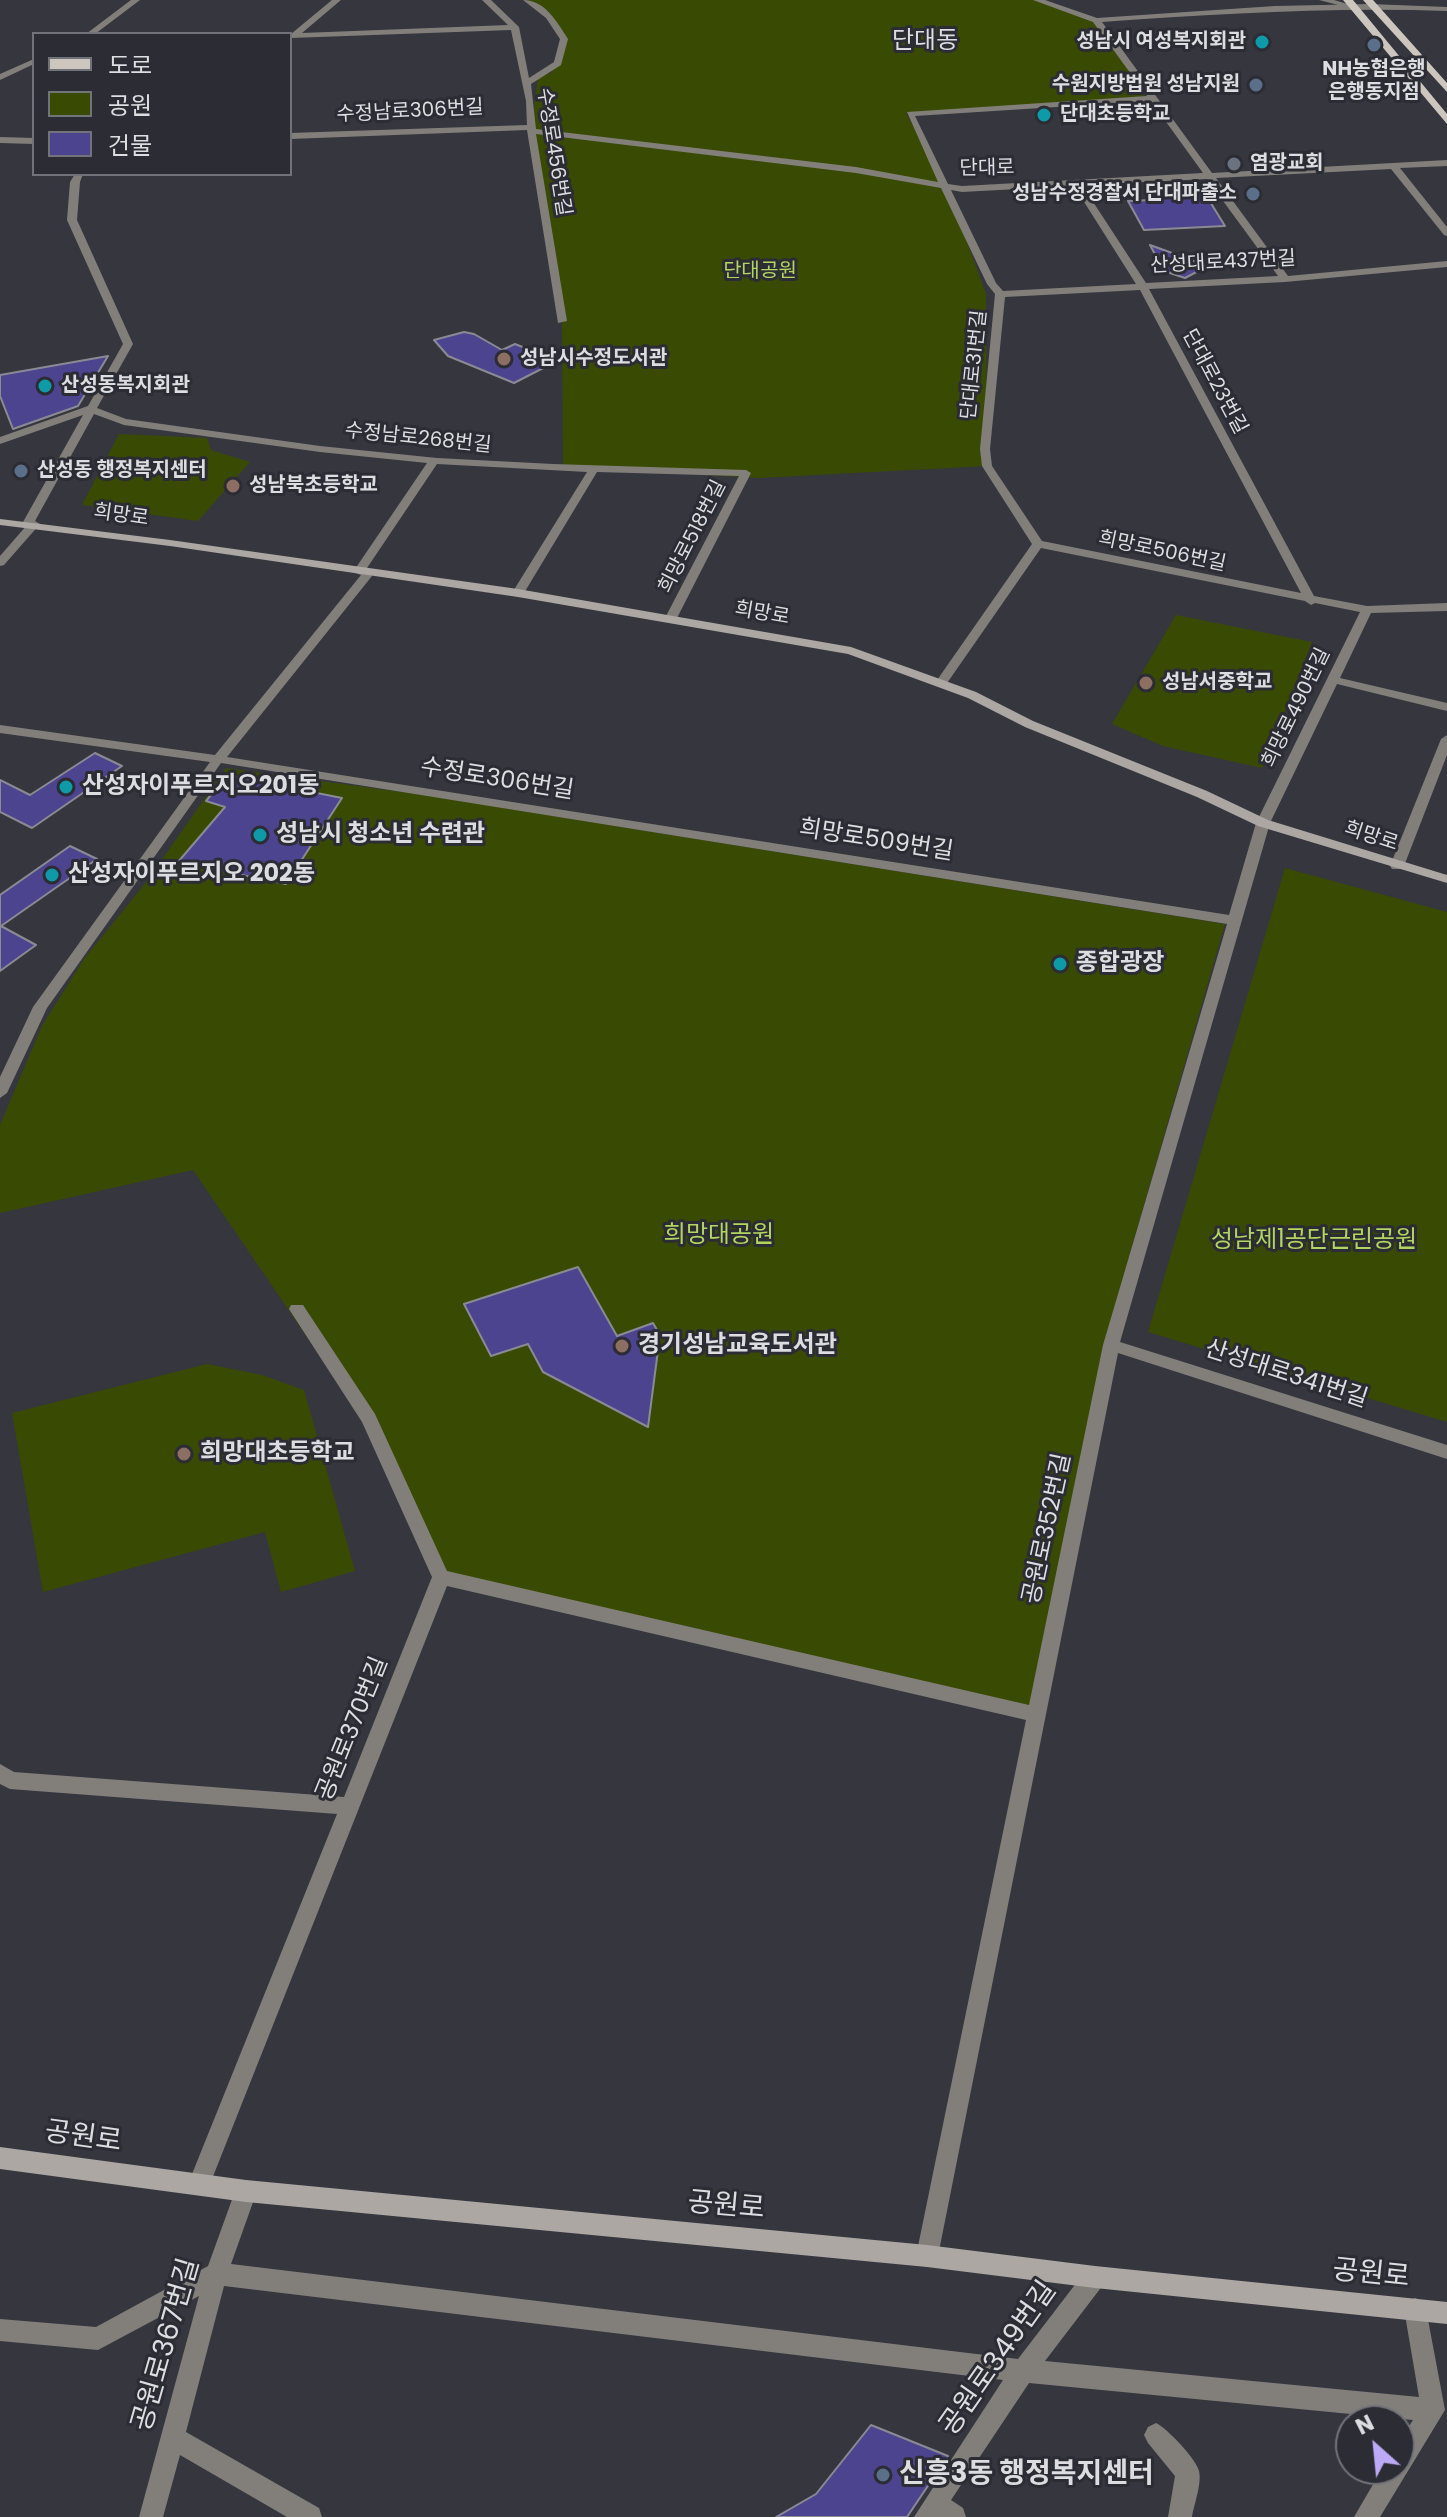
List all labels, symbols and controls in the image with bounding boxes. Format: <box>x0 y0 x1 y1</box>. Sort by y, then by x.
district label: 단대동 <box>892 28 958 56</box>
place label: 성남시 여성복지회관 <box>1076 30 1246 54</box>
legend <box>32 32 292 176</box>
marker: 성남시 여성복지회관 <box>1253 33 1271 51</box>
marker: NH농협은행 은행동지점 <box>1365 36 1383 54</box>
text: 도로 <box>108 49 152 82</box>
place label: NH농협은행 은행동지점 <box>1322 58 1426 105</box>
place label: 수원지방법원 성남지원 <box>1052 73 1240 97</box>
marker: 수원지방법원 성남지원 <box>1247 76 1265 94</box>
street label: 수정로456번길 <box>531 86 575 218</box>
text: 공원 <box>108 89 152 122</box>
street label: 수정남로306번길 <box>336 96 484 128</box>
place label: 단대초등학교 <box>1060 103 1170 127</box>
marker: 단대초등학교 <box>1035 106 1053 124</box>
text: 건물 <box>108 129 152 162</box>
place label: 염광교회 <box>1250 152 1324 176</box>
marker: 염광교회 <box>1225 155 1243 173</box>
street label: 단대로 <box>959 157 1015 181</box>
place label: 성남수정경찰서 단대파출소 <box>1012 182 1237 206</box>
marker: 성남수정경찰서 단대파출소 <box>1244 185 1262 203</box>
street label: 산성대로437번길 <box>1150 247 1296 279</box>
park label: 단대공원 <box>723 260 797 284</box>
street label: 단대로31번길 <box>957 309 993 421</box>
street label: 단대로23번길 <box>1176 325 1252 439</box>
place label: 성남시수정도서관 <box>520 347 667 371</box>
marker: 성남시수정도서관 <box>495 350 513 368</box>
place label: 산성동복지회관 <box>61 374 190 398</box>
marker: 산성동복지회관 <box>36 377 54 395</box>
street label: 수정남로268번길 <box>344 419 492 459</box>
place label: 산성동 행정복지센터 <box>37 459 207 483</box>
marker: 산성동 행정복지센터 <box>12 462 30 480</box>
place label: 성남북초등학교 <box>249 474 378 498</box>
street label: 희망로518번길 <box>654 476 732 598</box>
marker: 성남북초등학교 <box>224 477 242 495</box>
street label: 희망로 <box>92 500 150 532</box>
street label: 희망로506번길 <box>1096 527 1228 577</box>
street label: 희망로 <box>733 597 791 631</box>
street label: 희망로490번길 <box>1258 644 1336 772</box>
place label: 성남서중학교 <box>1162 671 1272 695</box>
marker: 성남서중학교 <box>1137 674 1155 692</box>
street label: 수정로306번길 <box>418 754 576 806</box>
place label: 산성자이푸르지오201동 <box>82 773 319 801</box>
marker: 산성자이푸르지오201동 <box>57 778 75 796</box>
street label: 희망로509번길 <box>797 815 955 867</box>
street label: 희망로 <box>1341 817 1401 857</box>
place label: 성남시 청소년 수련관 <box>276 821 485 849</box>
marker: 성남시 청소년 수련관 <box>251 826 269 844</box>
place label: 산성자이푸르지오 202동 <box>68 861 315 889</box>
marker: 산성자이푸르지오 202동 <box>43 866 61 884</box>
place label: 종합광장 <box>1076 950 1164 978</box>
marker: 종합광장 <box>1051 955 1069 973</box>
park label: 희망대공원 <box>664 1222 774 1250</box>
park label: 성남제1공단근린공원 <box>1211 1227 1417 1255</box>
place label: 경기성남교육도서관 <box>638 1332 837 1360</box>
street label: 산성대로341번길 <box>1201 1335 1371 1415</box>
marker: 경기성남교육도서관 <box>613 1337 631 1355</box>
place label: 희망대초등학교 <box>200 1440 355 1468</box>
marker: 희망대초등학교 <box>175 1445 193 1463</box>
street label: 공원로352번길 <box>1018 1451 1078 1607</box>
street label: 공원로370번길 <box>311 1653 395 1805</box>
street label: 공원로 <box>42 2116 124 2160</box>
street label: 공원로 <box>686 2187 766 2227</box>
street label: 공원로 <box>1331 2254 1411 2296</box>
street label: 공원로367번길 <box>126 2255 208 2435</box>
street label: 공원로349번길 <box>933 2275 1065 2443</box>
north arrow <box>1335 2405 1415 2485</box>
text: N <box>1350 2407 1379 2443</box>
place label: 신흥3동 행정복지센터 <box>899 2458 1154 2492</box>
marker: 신흥3동 행정복지센터 <box>874 2466 892 2484</box>

